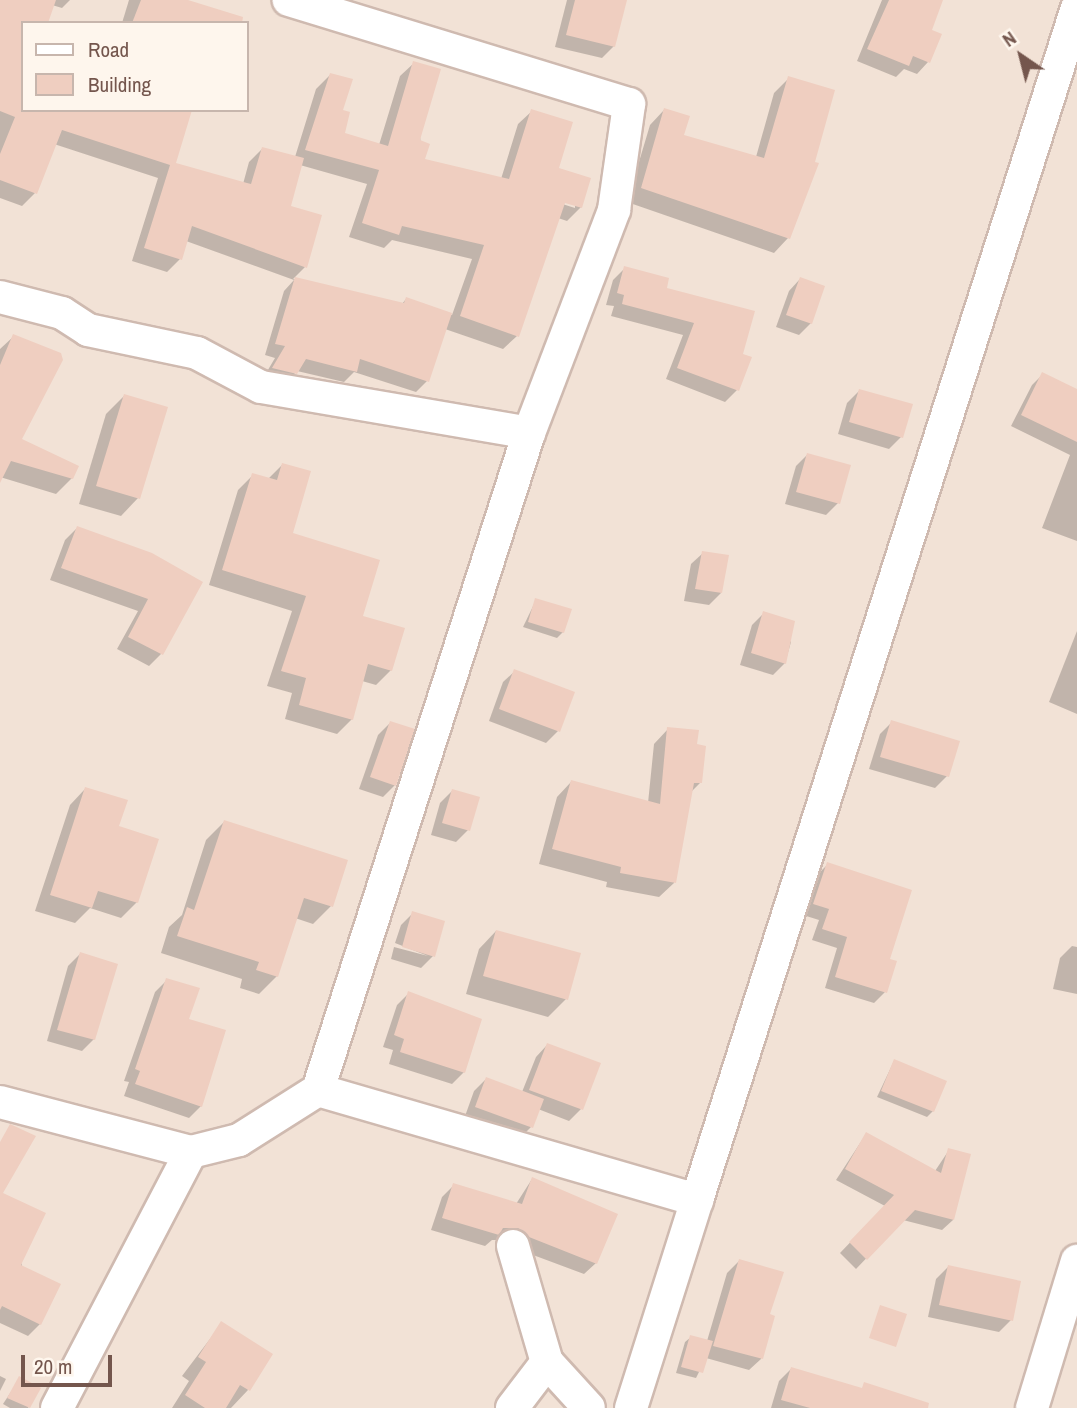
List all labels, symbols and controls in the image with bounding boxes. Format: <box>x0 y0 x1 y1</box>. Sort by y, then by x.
legend <box>21 21 248 112</box>
north arrow <box>986 21 1056 91</box>
text: N <box>997 25 1021 53</box>
text: Road <box>88 35 129 64</box>
text: Building <box>88 70 151 99</box>
scale bar <box>24 1342 116 1386</box>
text: 20 m <box>34 1352 72 1381</box>

